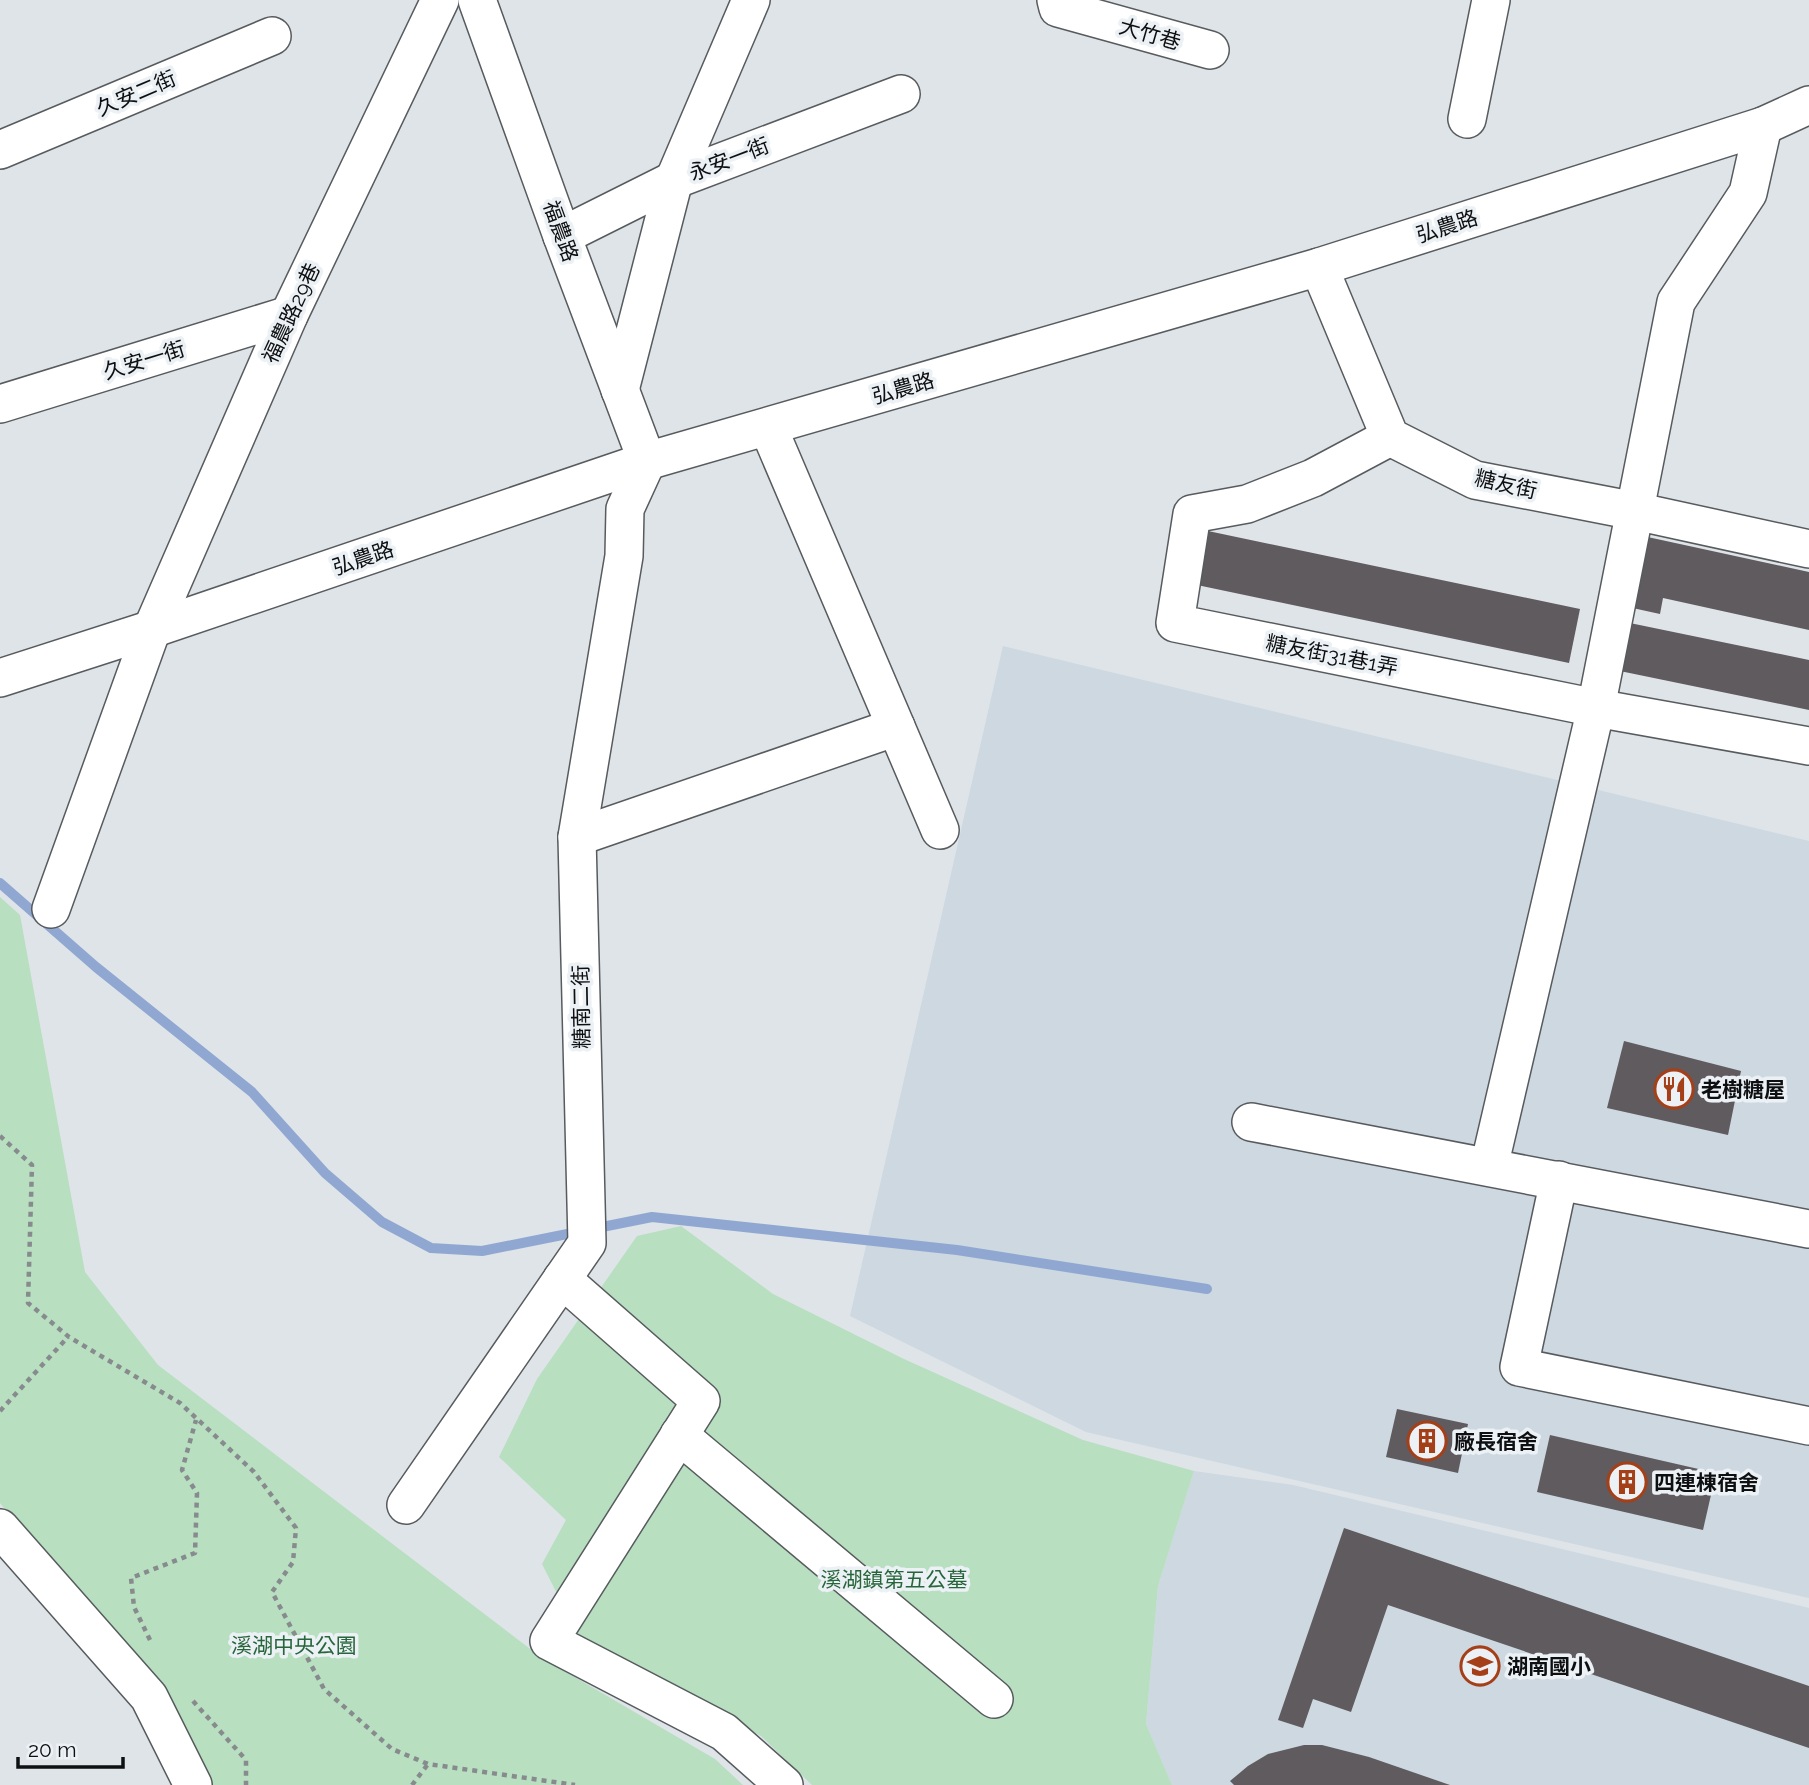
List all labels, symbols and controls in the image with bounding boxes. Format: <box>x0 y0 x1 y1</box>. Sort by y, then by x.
street label: 大竹巷 <box>1116 13 1184 55</box>
street label: 久安二街 <box>92 65 180 121</box>
street label: 永安一街 <box>685 132 773 186</box>
street label: 福農路 <box>538 197 584 265</box>
street label: 弘農路 <box>1413 204 1481 248</box>
street label: 福農路29巷 <box>257 259 325 367</box>
street label: 久安一街 <box>100 336 188 384</box>
street label: 弘農路 <box>869 367 937 409</box>
street label: 糖友街 <box>1472 465 1540 503</box>
street label: 弘農路 <box>329 536 397 580</box>
street label: 糖友街31巷1弄 <box>1264 630 1400 680</box>
street label: 糖南二街 <box>568 965 594 1049</box>
restaurant icon: 老樹糖屋 <box>1653 1068 1695 1110</box>
place label: 老樹糖屋 <box>1701 1077 1785 1102</box>
building icon: 廠長宿舍 <box>1406 1420 1448 1462</box>
place label: 廠長宿舍 <box>1454 1429 1538 1454</box>
building icon: 四連棟宿舍 <box>1606 1461 1648 1503</box>
place label: 四連棟宿舍 <box>1654 1470 1759 1495</box>
park label: 溪湖鎮第五公墓 <box>821 1567 968 1592</box>
park label: 溪湖中央公園 <box>231 1633 357 1658</box>
school or university icon: 湖南國小 <box>1459 1645 1501 1687</box>
place label: 湖南國小 <box>1507 1654 1591 1679</box>
scale bar <box>18 1726 122 1770</box>
text: 20 m <box>28 1737 76 1762</box>

